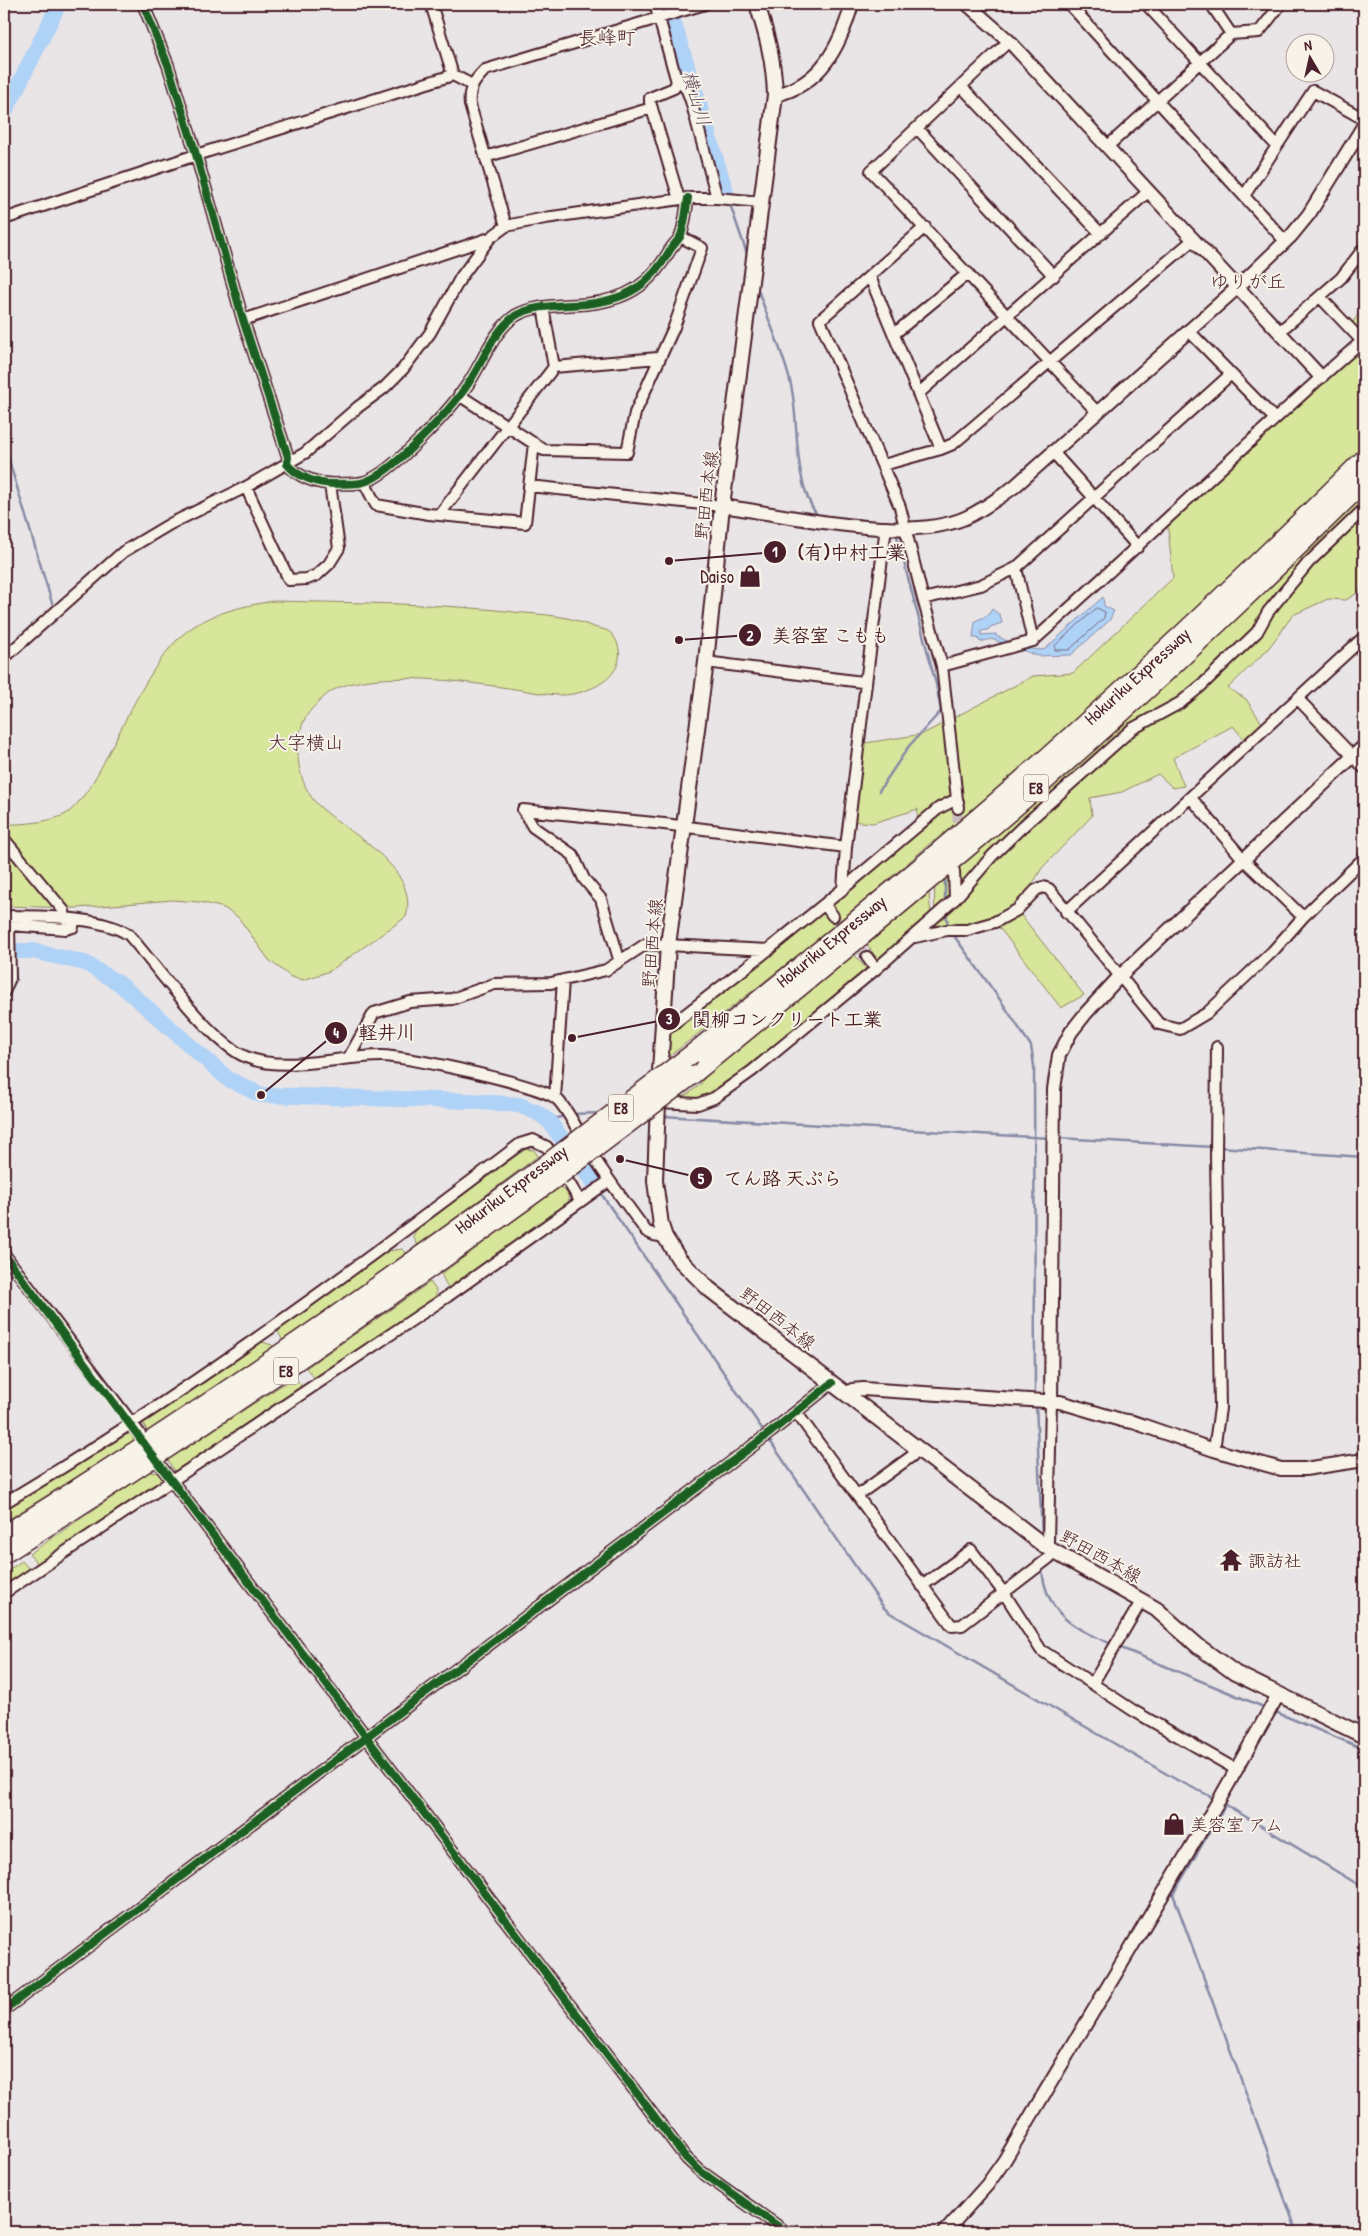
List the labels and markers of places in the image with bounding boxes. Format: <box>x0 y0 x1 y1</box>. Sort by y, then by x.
callout: (有)中村工業 <box>763 535 916 569</box>
shop icon: Daiso <box>737 563 763 589</box>
place label: Daiso <box>700 564 734 589</box>
callout: 美容室 こもも <box>737 618 900 652</box>
callout: 関柳コンクリート工業 <box>657 1002 892 1036</box>
callout: 軽井川 <box>323 1016 425 1050</box>
callout: てん路 天ぷら <box>689 1161 852 1195</box>
temple icon: 諏訪社 <box>1218 1547 1244 1573</box>
place label: 諏訪社 <box>1248 1548 1302 1573</box>
shop icon: 美容室 アム <box>1161 1811 1187 1837</box>
place label: 美容室 アム <box>1190 1812 1283 1837</box>

